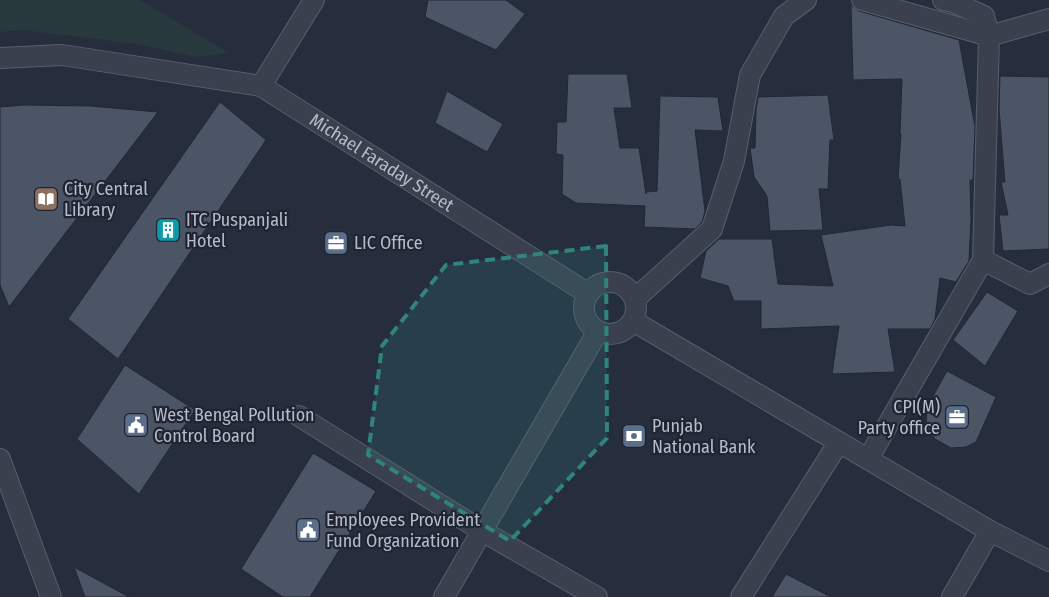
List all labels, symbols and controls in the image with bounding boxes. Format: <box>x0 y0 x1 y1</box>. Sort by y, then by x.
street label: Michael Faraday Street <box>306 109 458 217</box>
place label: City Central Library <box>64 178 148 221</box>
library icon: City Central Library <box>33 186 59 212</box>
place label: ITC Puspanjali Hotel <box>186 209 288 252</box>
building icon: ITC Puspanjali Hotel <box>155 217 181 243</box>
office icon: LIC Office <box>323 230 349 256</box>
place label: LIC Office <box>354 232 423 254</box>
place label: CPI(M) Party office <box>858 396 940 439</box>
place label: West Bengal Pollution Control Board <box>154 404 315 447</box>
office icon: CPI(M) Party office <box>944 404 970 430</box>
public building icon: West Bengal Pollution Control Board <box>123 412 149 438</box>
place label: Punjab National Bank <box>652 415 756 458</box>
bank icon: Punjab National Bank <box>621 423 647 449</box>
place label: Employees Provident Fund Organization <box>326 509 480 552</box>
public building icon: Employees Provident Fund Organization <box>295 517 321 543</box>

